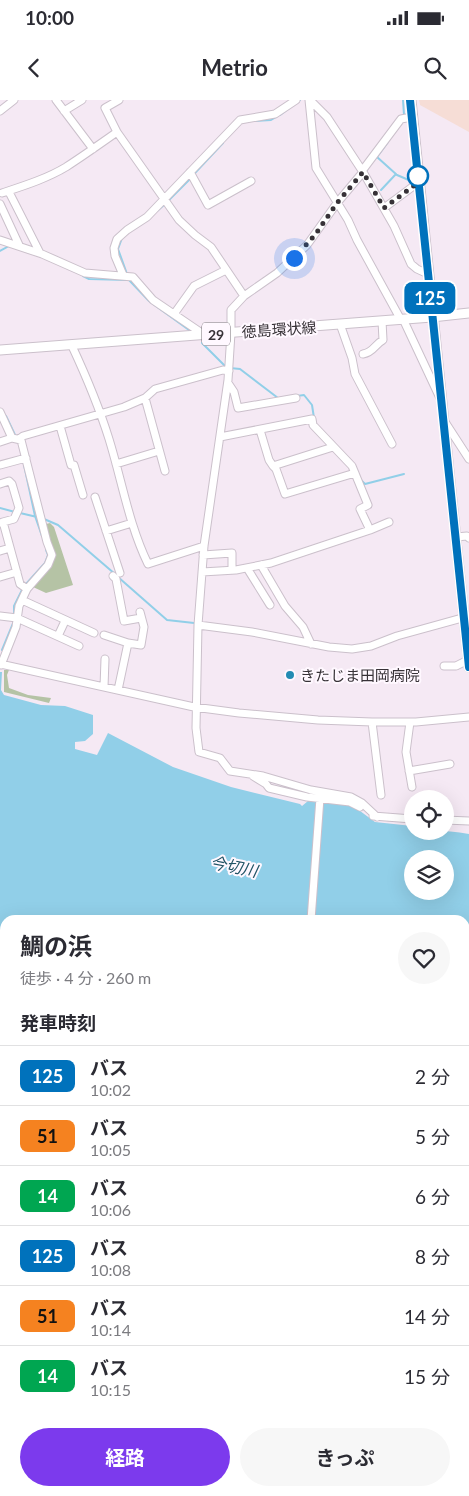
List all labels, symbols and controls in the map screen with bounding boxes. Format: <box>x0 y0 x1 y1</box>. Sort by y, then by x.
text: 10:00 <box>25 6 74 29</box>
icon: back <box>20 54 48 82</box>
text: Metrio <box>201 54 268 81</box>
icon: search <box>421 54 449 82</box>
unlabelled marker <box>407 165 429 187</box>
your location <box>282 246 307 271</box>
line badge: 125 <box>401 282 459 314</box>
text: 125 <box>414 287 446 309</box>
street label: 徳島環状線 <box>241 317 317 341</box>
road number: 29 <box>202 322 230 345</box>
place label: きたじま田岡病院 <box>300 666 420 684</box>
marker: きたじま田岡病院 <box>284 669 296 681</box>
map controls <box>404 790 454 900</box>
button: locate <box>404 790 454 840</box>
button: layers <box>404 850 454 900</box>
water label: 今切川 <box>209 852 261 880</box>
text: 鯛の浜 <box>20 931 92 960</box>
button: heart <box>398 932 450 984</box>
text: 徒歩 · 4 分 · 260 m <box>20 968 151 987</box>
text: 発車時刻 <box>20 1011 96 1034</box>
text: バス <box>90 1056 128 1079</box>
text: 125 <box>32 1065 63 1087</box>
text: 2 分 <box>415 1065 450 1088</box>
text: 10:02 <box>90 1080 131 1099</box>
text: バス <box>90 1116 128 1139</box>
text: 51 <box>37 1125 58 1147</box>
text: 5 分 <box>415 1125 450 1148</box>
text: 10:05 <box>90 1140 131 1159</box>
text: バス <box>90 1176 128 1199</box>
text: 14 <box>37 1185 58 1207</box>
text: 6 分 <box>415 1185 450 1208</box>
text: 10:06 <box>90 1200 131 1219</box>
text: バス <box>90 1236 128 1259</box>
text: 125 <box>32 1245 63 1267</box>
text: 8 分 <box>415 1245 450 1268</box>
text: 10:08 <box>90 1260 131 1279</box>
text: バス <box>90 1296 128 1319</box>
text: 51 <box>37 1305 58 1327</box>
text: 14 分 <box>404 1305 450 1328</box>
text: 10:14 <box>90 1320 131 1339</box>
text: バス <box>90 1356 128 1379</box>
text: 14 <box>37 1365 58 1387</box>
text: 15 分 <box>404 1365 450 1388</box>
text: 10:15 <box>90 1380 131 1399</box>
button: 経路 <box>20 1428 230 1486</box>
button: きっぷ <box>240 1428 450 1486</box>

